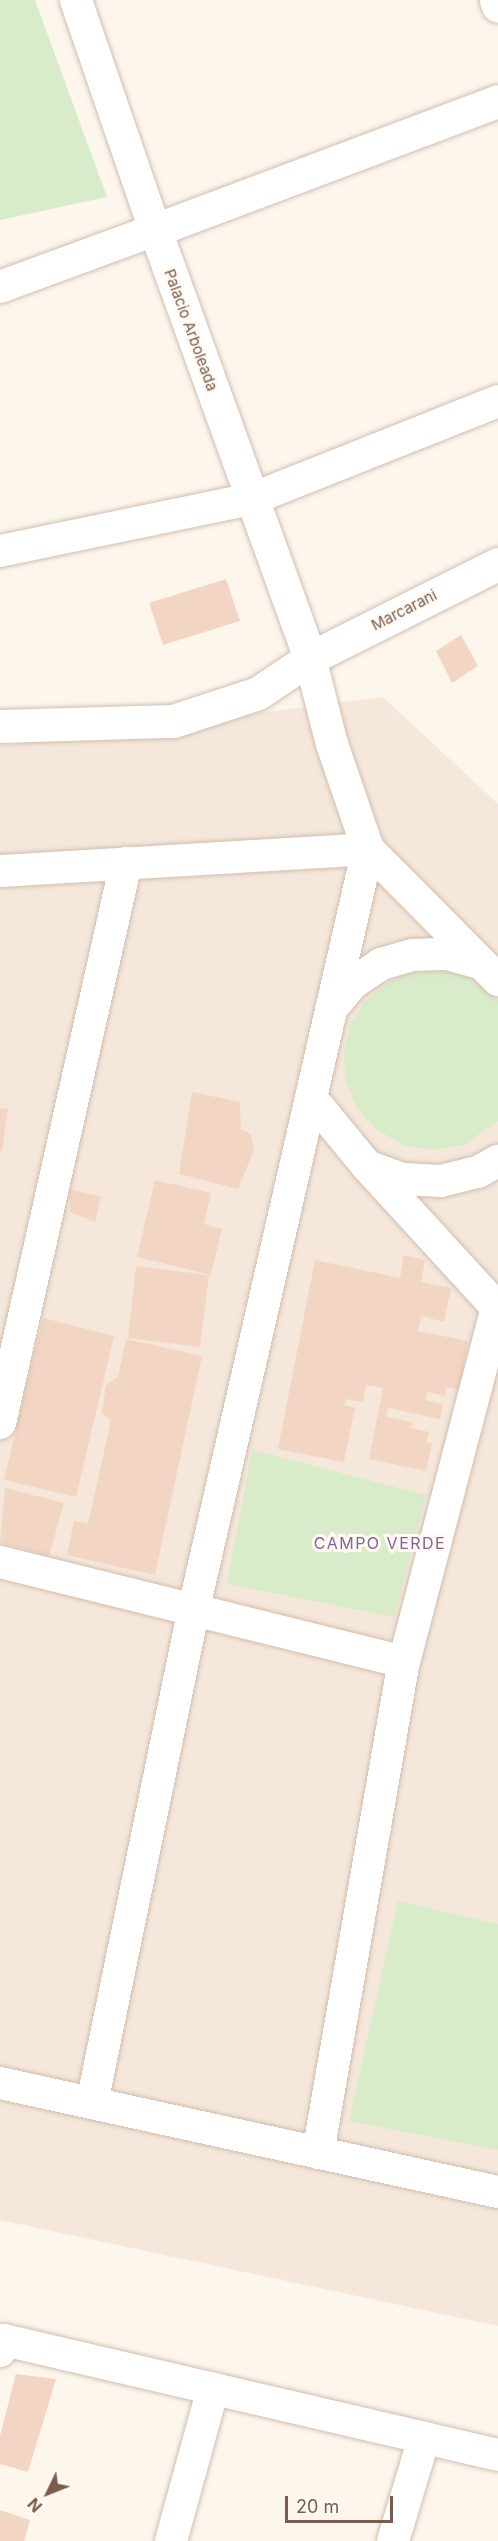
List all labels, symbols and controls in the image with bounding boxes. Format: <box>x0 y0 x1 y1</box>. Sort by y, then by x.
street label: Palacio Arboleada <box>161 267 221 393</box>
street label: Marcarani <box>368 586 440 634</box>
district label: CAMPO VERDE <box>314 1533 446 1553</box>
north arrow <box>18 2463 78 2523</box>
scale bar <box>288 2484 396 2522</box>
text: N <box>23 2494 46 2517</box>
text: 20 m <box>296 2496 339 2517</box>

